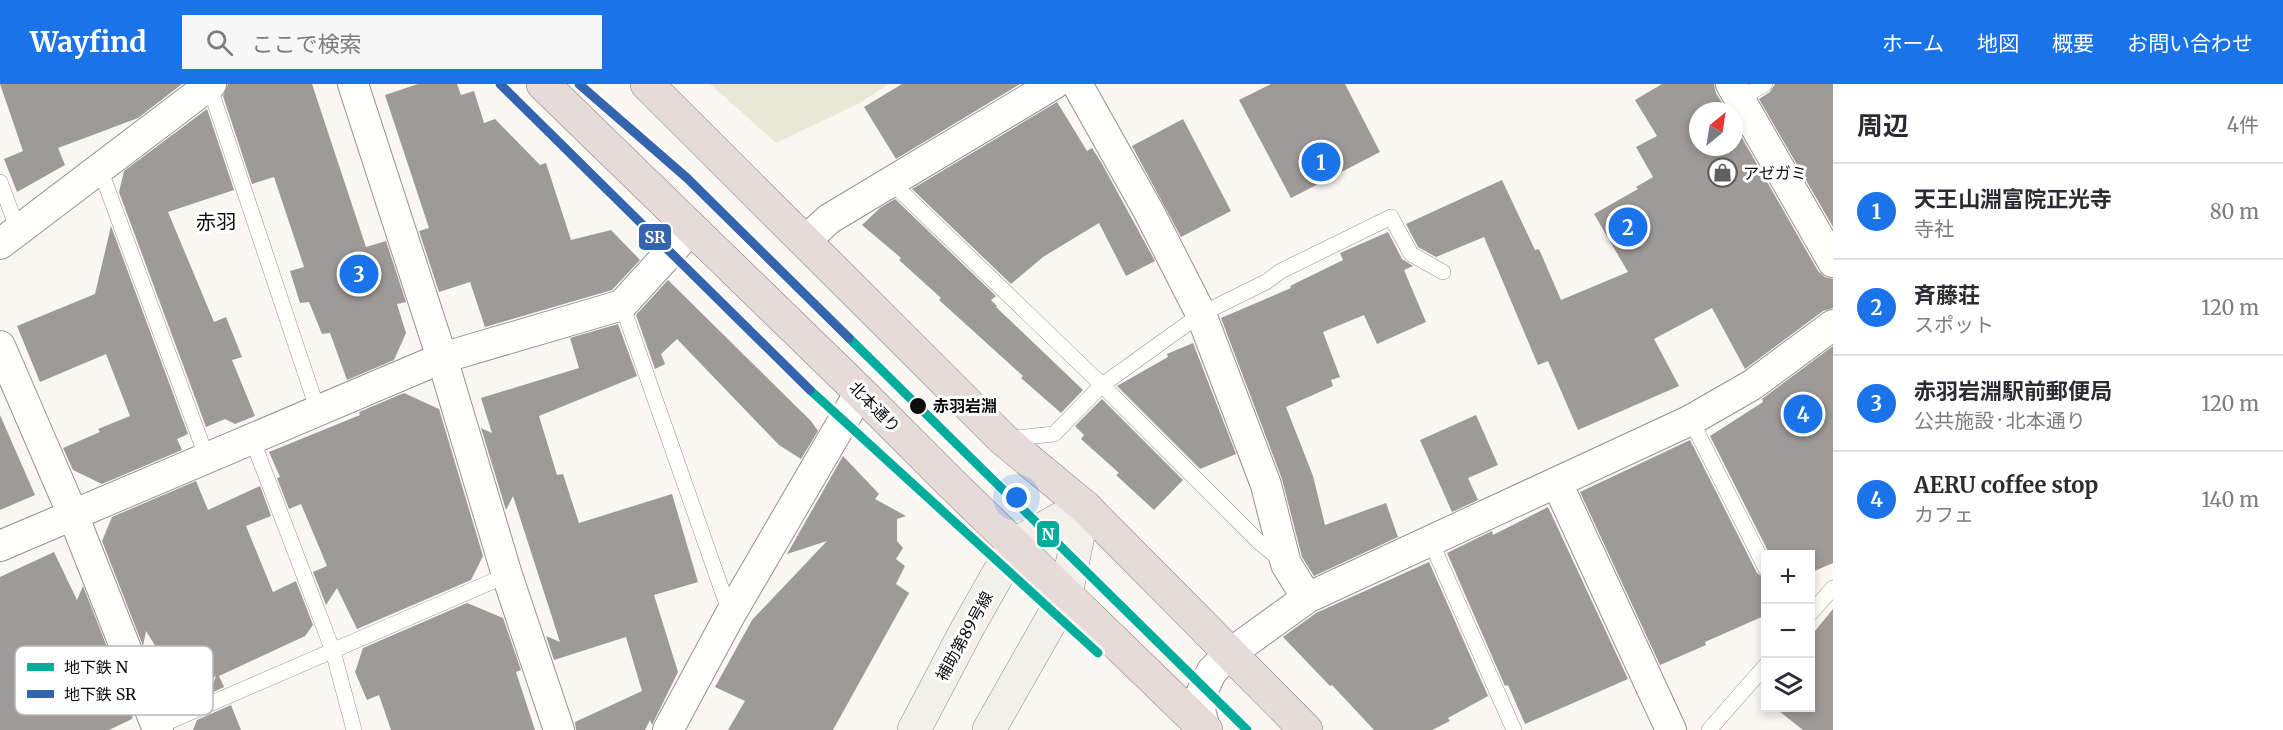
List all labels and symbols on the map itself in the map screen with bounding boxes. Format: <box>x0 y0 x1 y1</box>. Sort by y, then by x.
north arrow <box>1689 102 1743 156</box>
pin: 1 <box>1302 140 1340 184</box>
shop icon: アゼガミ <box>1706 157 1738 189</box>
place label: アゼガミ <box>1743 163 1807 183</box>
pin: 2 <box>1608 204 1648 250</box>
district label: 赤羽 <box>196 209 236 234</box>
line badge: SR <box>638 223 672 251</box>
text: SR <box>644 227 666 247</box>
pin: 3 <box>340 252 378 297</box>
street label: 北本通り <box>845 377 905 437</box>
pin: 4 <box>1784 392 1822 436</box>
marker: 赤羽岩淵 <box>908 396 928 416</box>
place label: 赤羽岩淵 <box>933 396 997 416</box>
your location <box>1002 483 1031 512</box>
line badge: N <box>1036 520 1060 548</box>
text: N <box>1042 524 1055 544</box>
street label: 補助第89号線 <box>931 588 997 684</box>
legend <box>15 646 213 715</box>
text: 地下鉄 N <box>64 657 129 677</box>
text: 地下鉄 SR <box>64 684 137 704</box>

